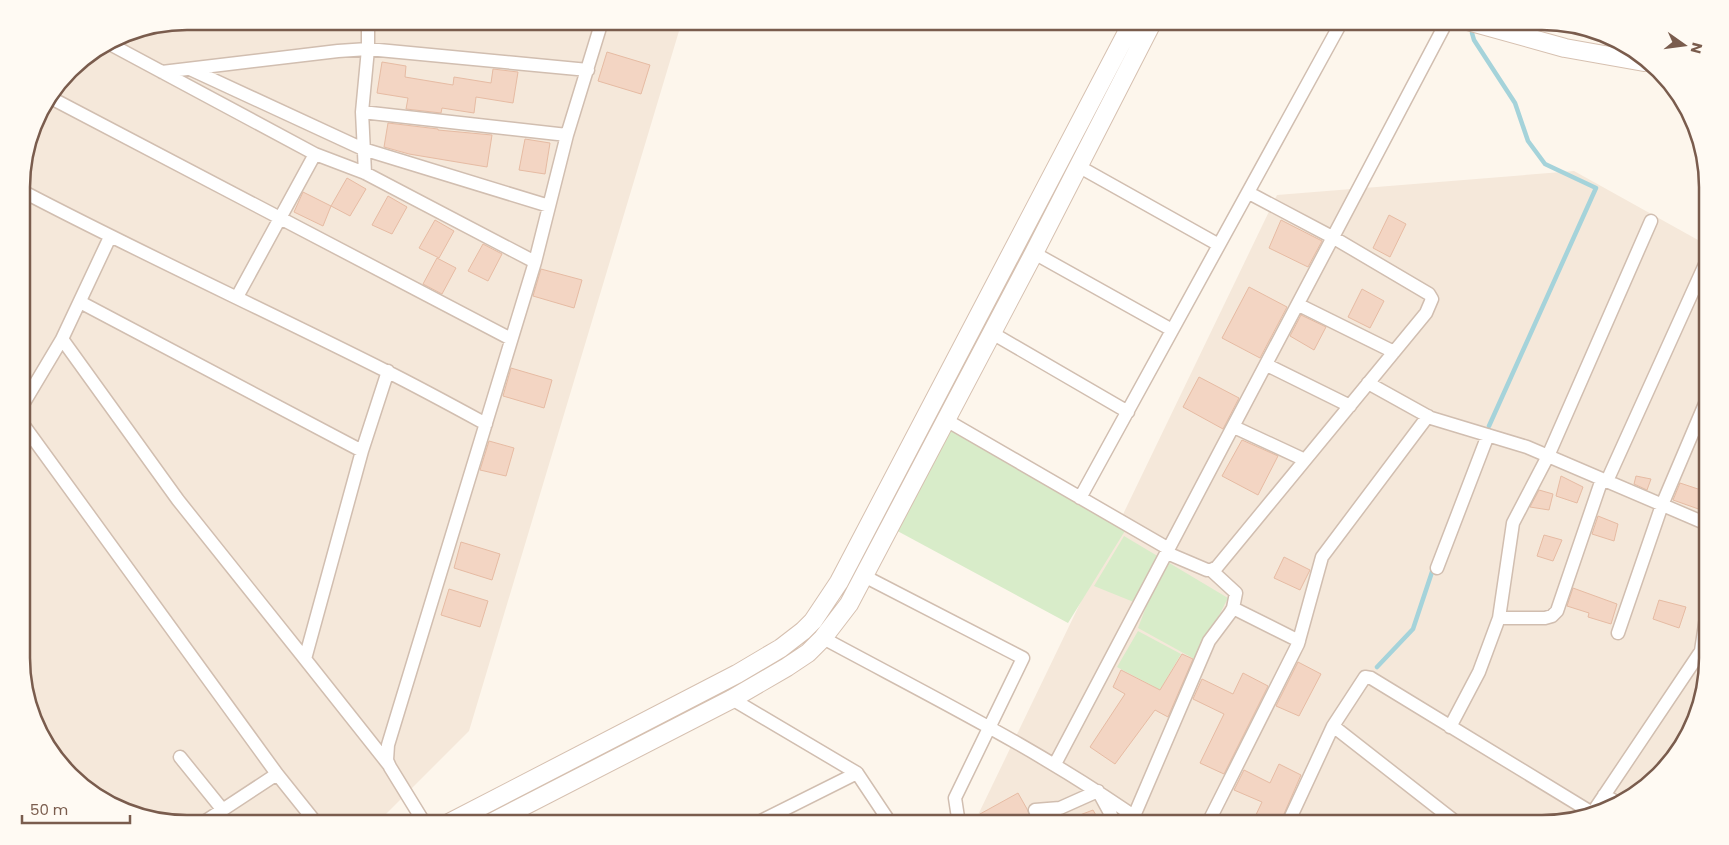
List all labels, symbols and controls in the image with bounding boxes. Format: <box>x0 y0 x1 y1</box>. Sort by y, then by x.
north arrow <box>1659 20 1709 70</box>
text: N <box>1686 41 1708 56</box>
scale bar <box>22 792 130 824</box>
text: 50 m <box>30 799 68 820</box>

